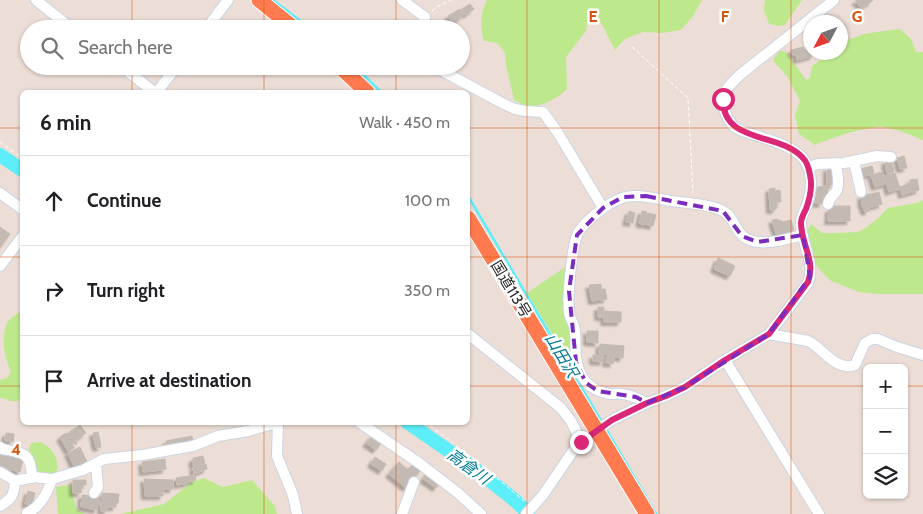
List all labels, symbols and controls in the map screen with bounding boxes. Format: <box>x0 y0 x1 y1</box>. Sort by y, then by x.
text: E <box>588 7 598 26</box>
text: F <box>721 7 730 26</box>
text: G <box>852 7 862 26</box>
north arrow <box>803 15 848 60</box>
search box <box>20 20 470 75</box>
icon: search <box>38 34 66 62</box>
text: Search here <box>78 36 172 59</box>
route start <box>712 88 735 111</box>
text: 6 min <box>40 110 91 135</box>
text: Walk · 450 m <box>359 113 450 132</box>
icon: ahead <box>40 187 68 215</box>
text: Continue <box>87 189 161 212</box>
text: 100 m <box>405 191 450 210</box>
street label: 国道113号 <box>487 257 535 321</box>
icon: right <box>40 277 68 305</box>
text: Turn right <box>87 279 165 302</box>
text: 350 m <box>404 281 450 300</box>
water label: 山田沢 <box>541 330 583 382</box>
map controls <box>863 364 908 499</box>
button: + <box>863 364 908 409</box>
icon: arrive <box>40 367 68 395</box>
text: Arrive at destination <box>87 369 251 392</box>
button: − <box>863 409 908 454</box>
route end <box>570 431 593 454</box>
text: 4 <box>11 440 21 459</box>
water label: 高倉川 <box>444 445 495 489</box>
button: layers <box>863 454 908 499</box>

